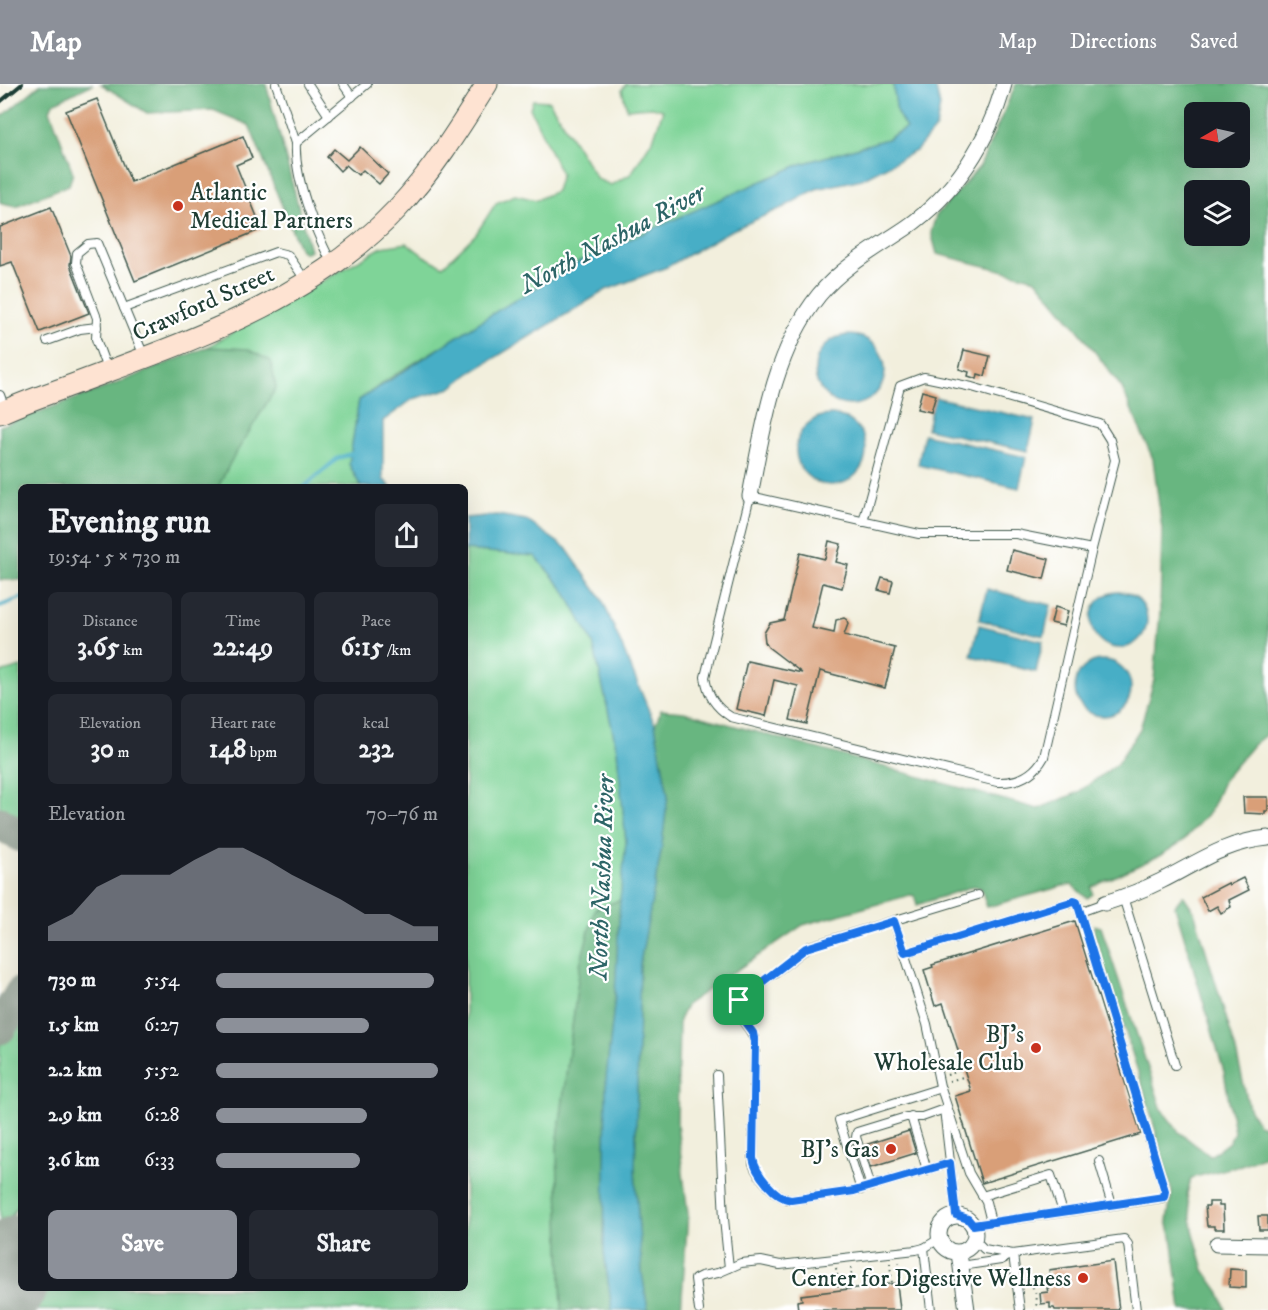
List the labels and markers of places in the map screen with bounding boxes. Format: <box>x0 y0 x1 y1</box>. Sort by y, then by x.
place label: Atlantic Medical Partners <box>190 178 353 236</box>
marker: Atlantic Medical Partners <box>171 199 185 213</box>
pin <box>713 974 764 1025</box>
place label: BJ's Wholesale Club <box>873 1020 1024 1078</box>
marker: BJ's Wholesale Club <box>1029 1041 1043 1055</box>
place label: BJ's Gas <box>800 1135 879 1165</box>
marker: BJ's Gas <box>884 1142 898 1156</box>
place label: Center for Digestive Wellness <box>791 1264 1071 1294</box>
marker: Center for Digestive Wellness <box>1076 1271 1090 1285</box>

